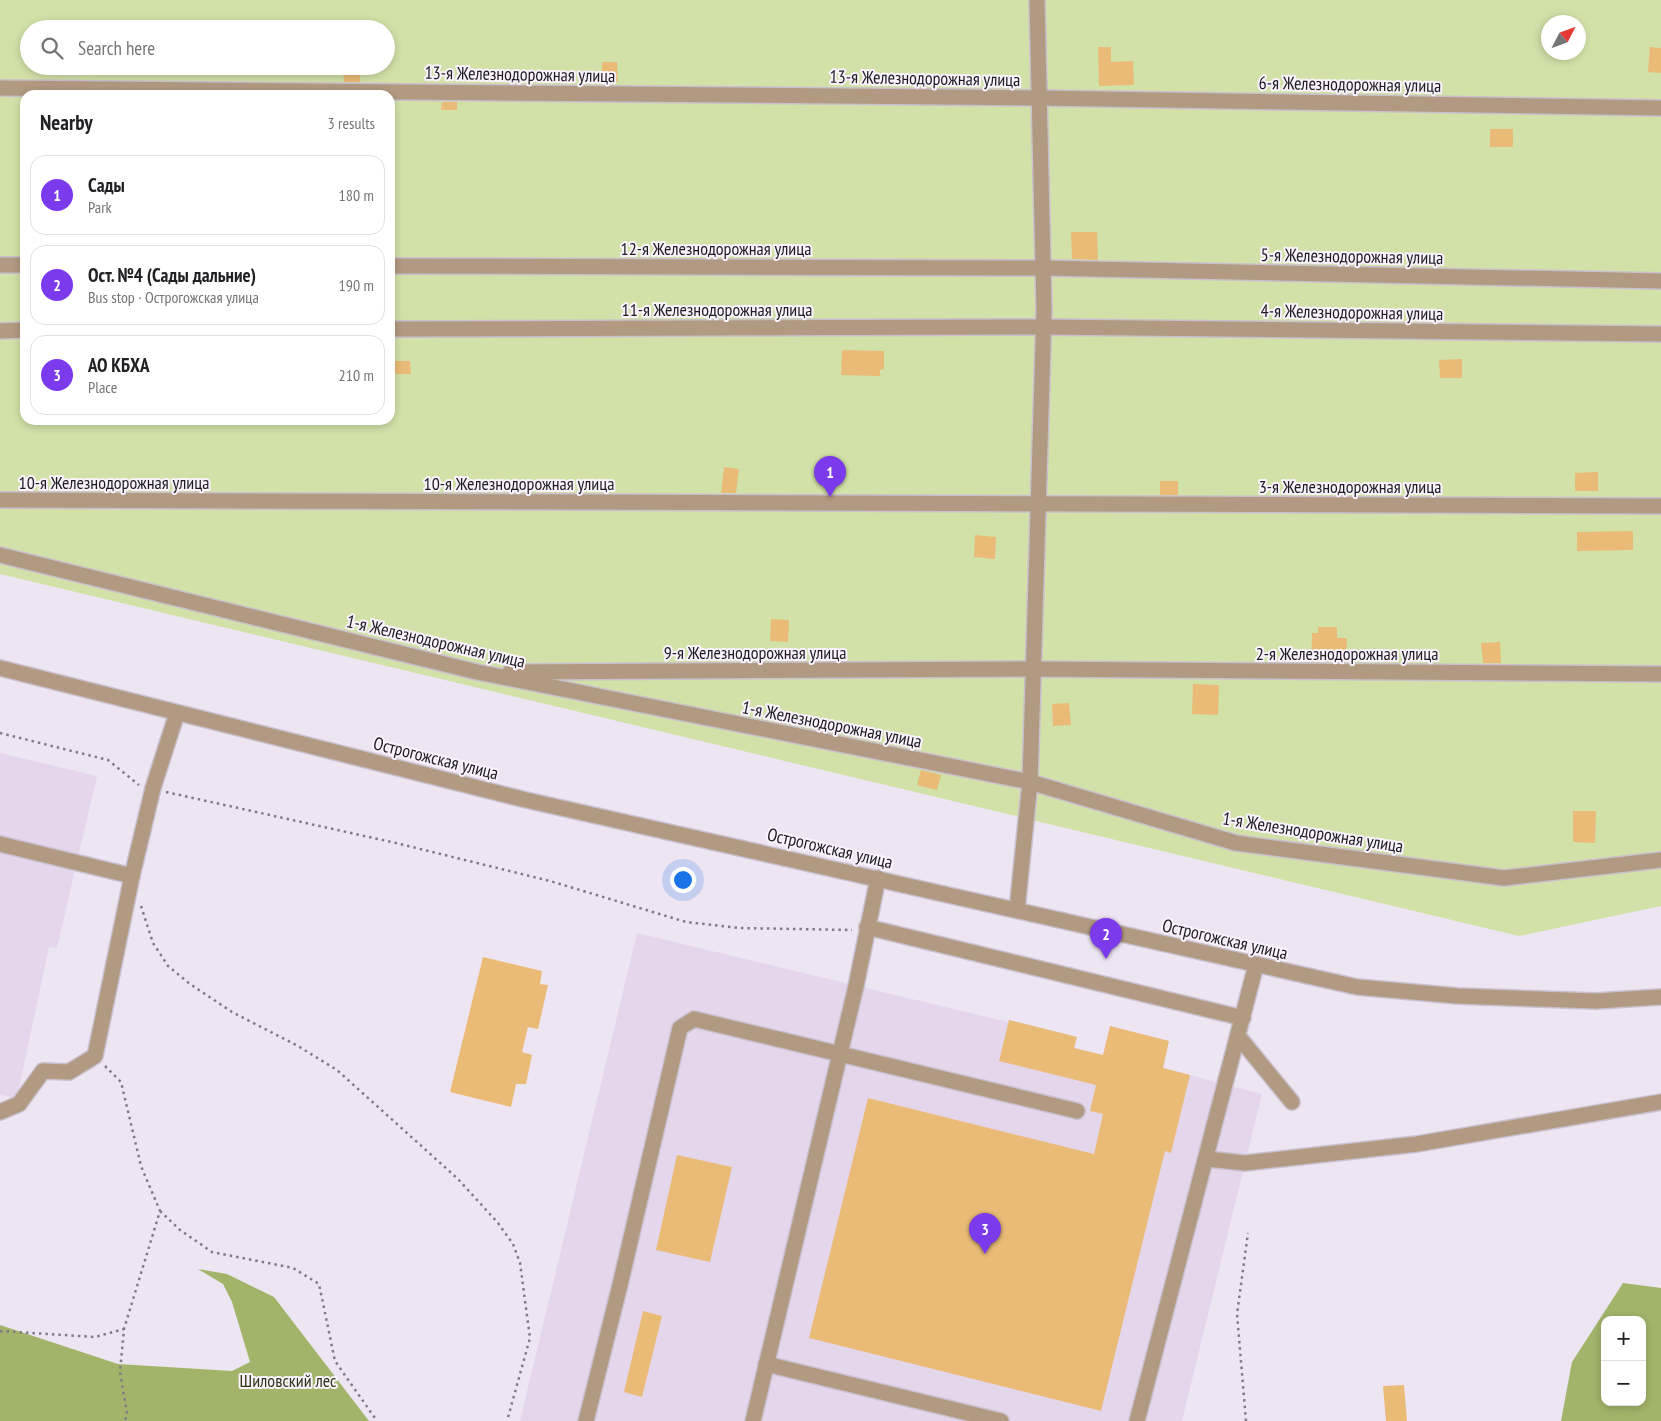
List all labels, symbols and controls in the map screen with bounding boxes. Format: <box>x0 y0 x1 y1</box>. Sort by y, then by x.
north arrow <box>1541 15 1586 60</box>
search box <box>20 20 395 75</box>
icon: search <box>38 34 66 62</box>
text: Search here <box>78 36 155 60</box>
street label: 13-я Железнодорожная улица <box>424 61 616 87</box>
street label: 13-я Железнодорожная улица <box>829 65 1021 91</box>
street label: 6-я Железнодорожная улица <box>1258 71 1442 97</box>
text: Nearby <box>40 109 93 136</box>
text: 3 results <box>328 113 375 133</box>
text: Сады <box>88 173 125 197</box>
text: 1 <box>53 185 61 205</box>
text: 180 m <box>339 185 374 205</box>
text: Park <box>88 197 112 217</box>
street label: 12-я Железнодорожная улица <box>621 237 811 260</box>
street label: 5-я Железнодорожная улица <box>1260 243 1444 269</box>
text: Ост. №4 (Сады дальние) <box>88 263 256 287</box>
text: 2 <box>53 275 61 295</box>
text: 190 m <box>339 275 374 295</box>
text: Bus stop · Острогожская улица <box>88 287 259 307</box>
street label: 11-я Железнодорожная улица <box>622 298 812 321</box>
street label: 4-я Железнодорожная улица <box>1260 299 1444 325</box>
text: АО КБХА <box>88 353 150 377</box>
text: 3 <box>53 365 61 385</box>
text: 210 m <box>339 365 374 385</box>
text: Place <box>88 377 117 397</box>
pin: 1 <box>814 456 846 497</box>
street label: 10-я Железнодорожная улица <box>19 471 209 494</box>
street label: 10-я Железнодорожная улица <box>424 472 614 495</box>
street label: 3-я Железнодорожная улица <box>1259 475 1441 498</box>
street label: 1-я Железнодорожная улица <box>344 609 528 673</box>
street label: 9-я Железнодорожная улица <box>664 641 846 664</box>
street label: 2-я Железнодорожная улица <box>1256 642 1438 665</box>
street label: 1-я Железнодорожная улица <box>740 695 924 753</box>
street label: Острогожская улица <box>371 731 501 785</box>
street label: 1-я Железнодорожная улица <box>1221 806 1405 858</box>
street label: Острогожская улица <box>765 822 895 874</box>
your location <box>670 867 696 893</box>
street label: Острогожская улица <box>1160 913 1290 965</box>
pin: 2 <box>1090 918 1122 959</box>
pin: 3 <box>969 1213 1001 1254</box>
map controls <box>1601 1316 1646 1406</box>
button: + <box>1601 1316 1646 1361</box>
button: − <box>1601 1361 1646 1406</box>
park label: Шиловский лес <box>240 1369 337 1392</box>

